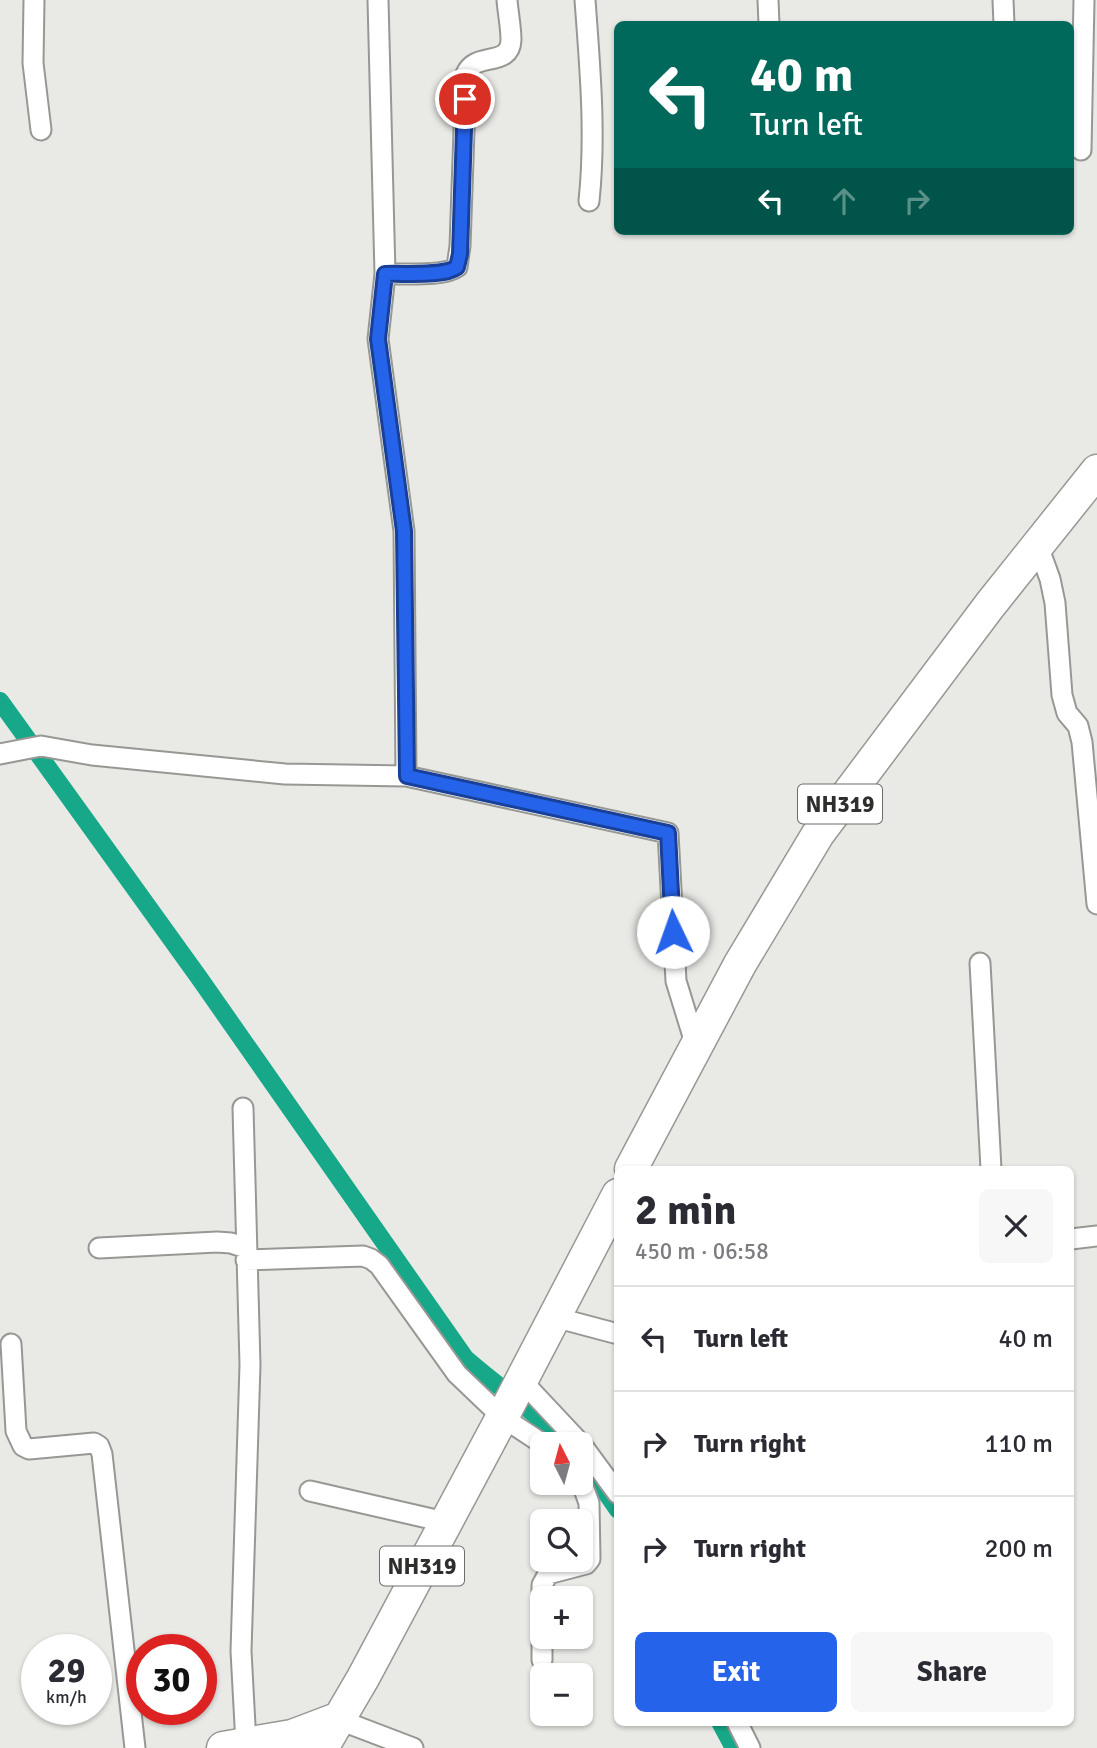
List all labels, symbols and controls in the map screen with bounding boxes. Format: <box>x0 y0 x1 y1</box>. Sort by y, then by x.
text: 40 m <box>750 45 853 105</box>
icon: left <box>635 49 726 140</box>
pin <box>435 69 495 129</box>
icon: arrive <box>446 80 484 118</box>
text: Turn left <box>750 105 863 144</box>
icon: left <box>752 182 790 220</box>
icon: ahead <box>825 182 863 220</box>
icon: right <box>898 182 936 220</box>
road number: NH319 <box>798 784 882 824</box>
position arrow <box>636 895 710 969</box>
text: 2 min <box>635 1185 736 1236</box>
button: close <box>979 1189 1053 1263</box>
text: 450 m · 06:58 <box>635 1237 769 1266</box>
icon: left <box>635 1320 673 1358</box>
text: Turn left <box>694 1323 788 1355</box>
text: 40 m <box>998 1323 1053 1355</box>
icon: right <box>635 1425 673 1463</box>
text: Turn right <box>694 1428 806 1460</box>
text: 110 m <box>984 1428 1053 1460</box>
north arrow <box>530 1432 593 1494</box>
map controls <box>530 1432 593 1726</box>
button: search <box>530 1509 593 1572</box>
icon: right <box>635 1530 673 1568</box>
text: Turn right <box>694 1533 806 1565</box>
text: 200 m <box>984 1533 1053 1565</box>
road number: NH319 <box>380 1546 464 1586</box>
button: + <box>530 1586 593 1649</box>
button: Exit <box>635 1632 837 1712</box>
button: Share <box>851 1632 1053 1712</box>
speed limit sign: 30 <box>126 1634 217 1725</box>
text: 29 <box>48 1649 85 1692</box>
button: − <box>530 1663 593 1726</box>
text: km/h <box>46 1686 87 1708</box>

